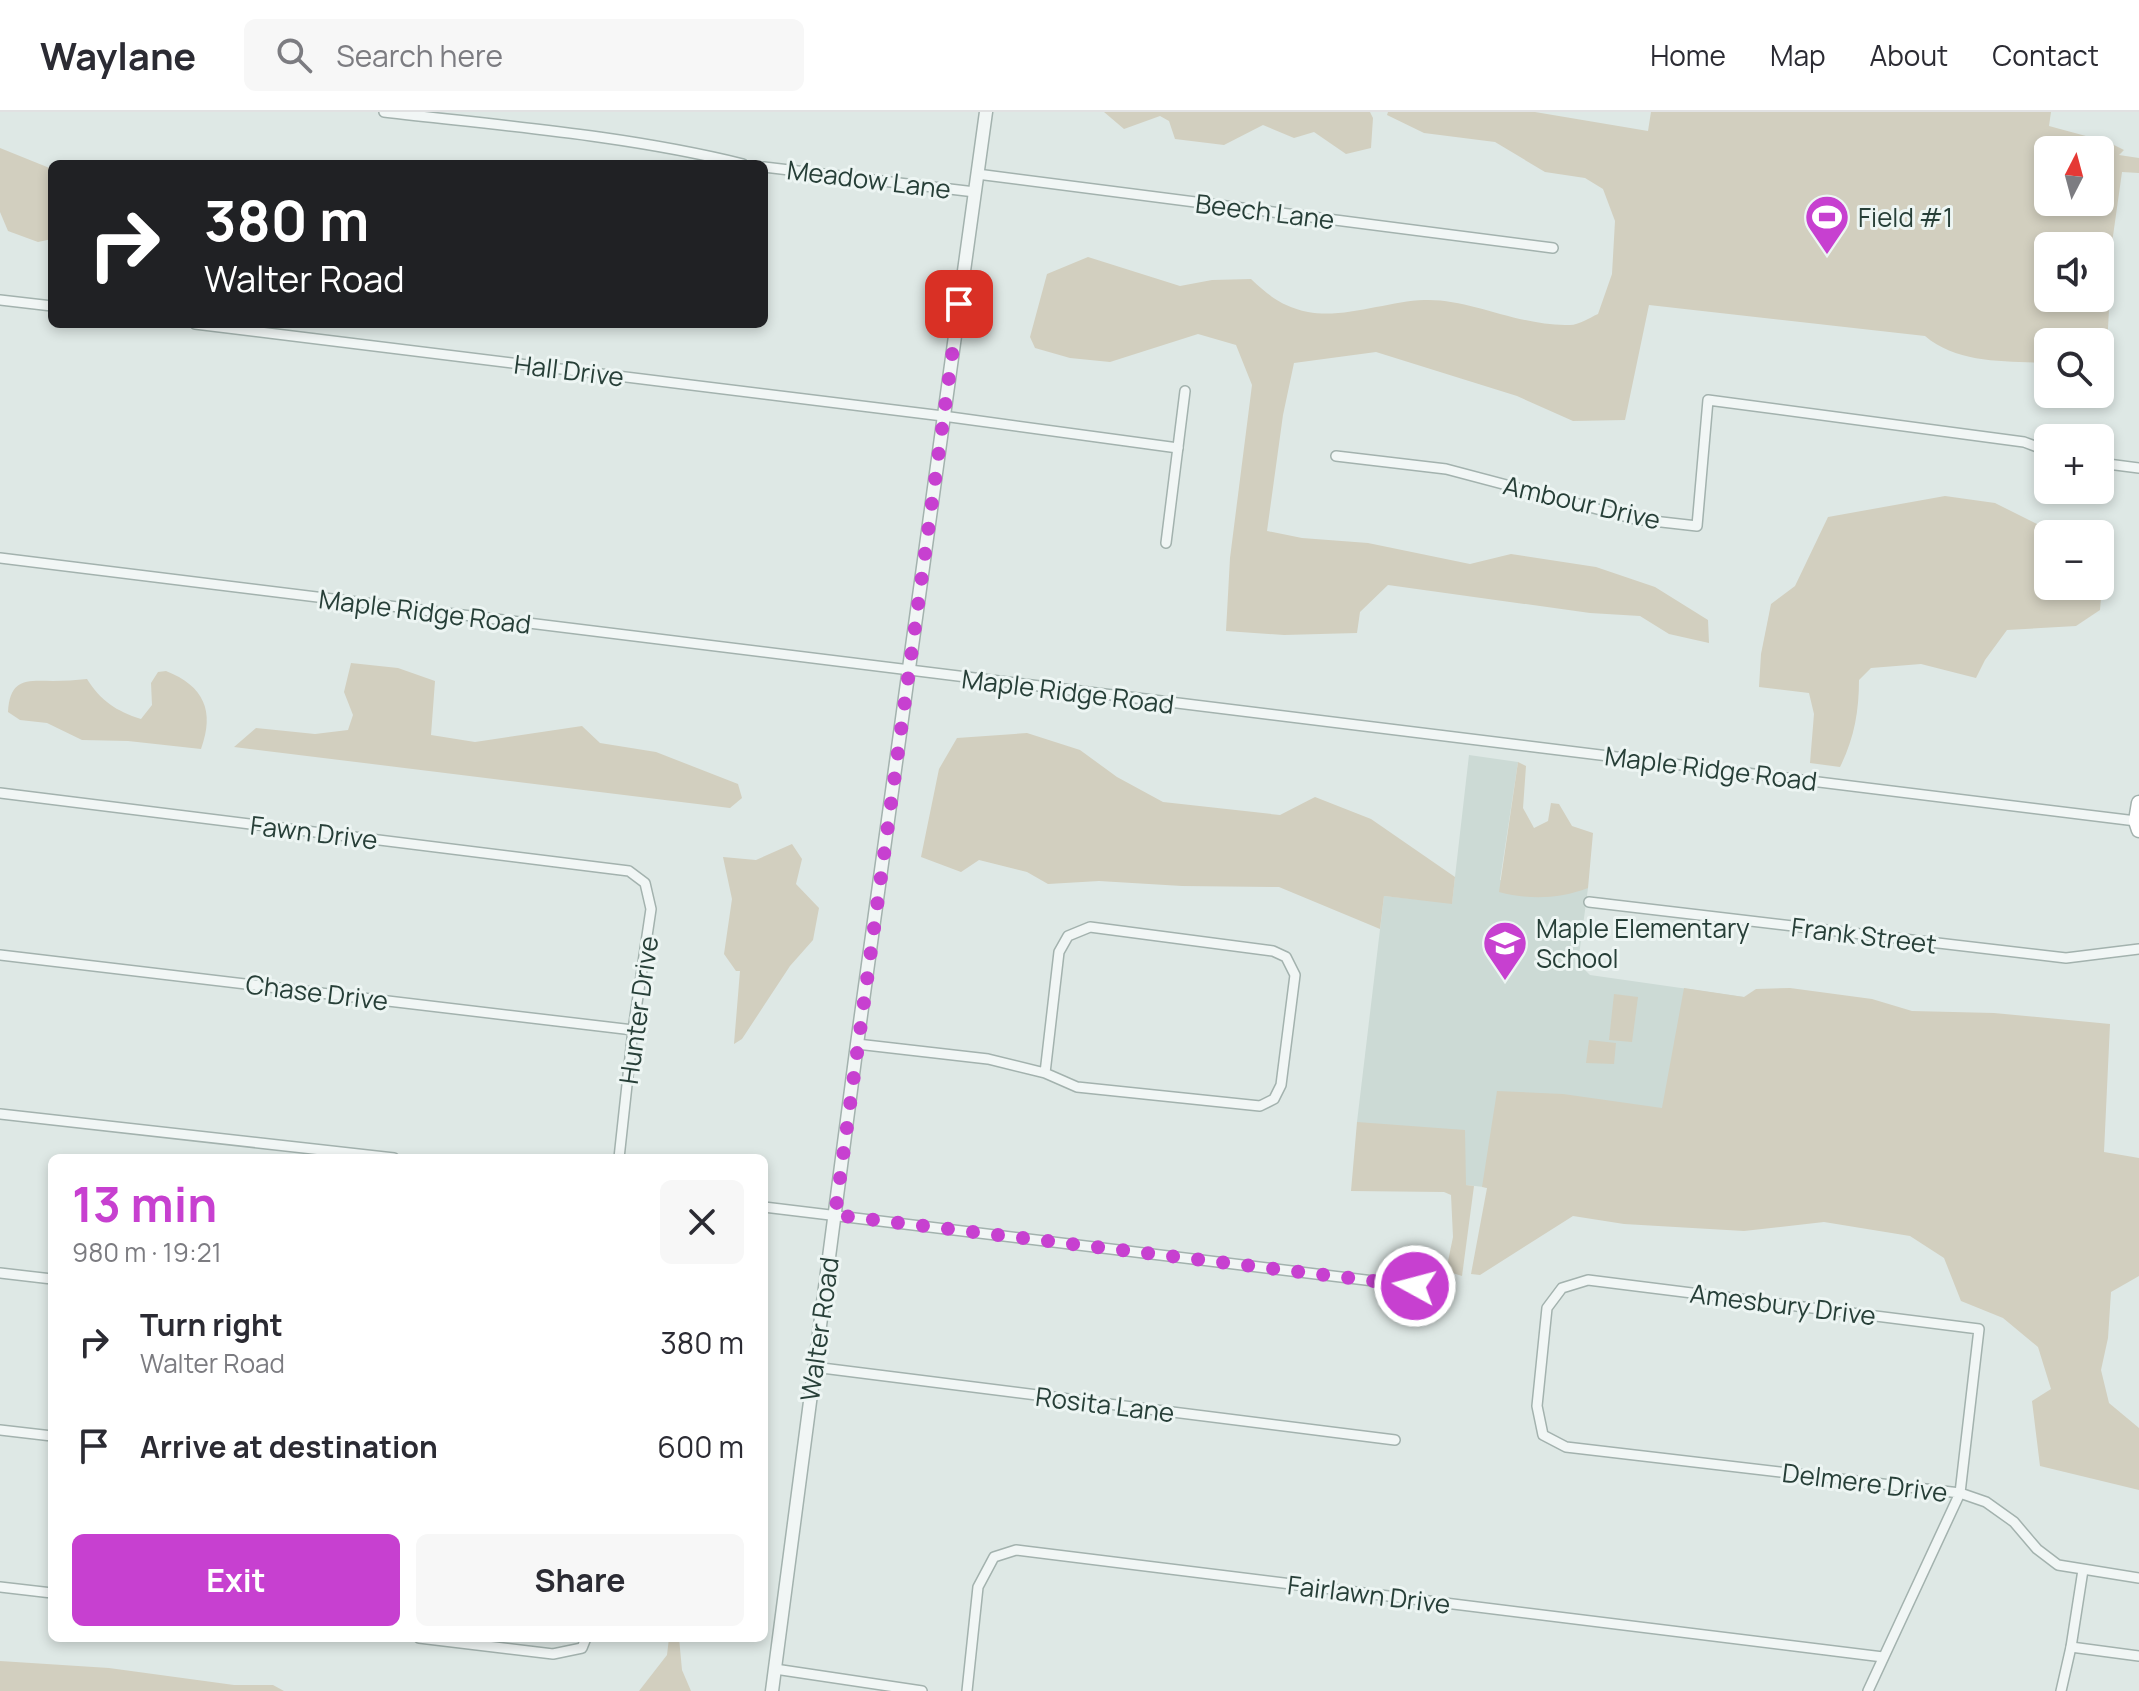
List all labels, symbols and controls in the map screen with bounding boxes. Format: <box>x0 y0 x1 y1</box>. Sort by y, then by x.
search box <box>244 19 804 91</box>
text: Waylane <box>40 29 196 81</box>
icon: search <box>272 33 316 77</box>
text: Search here <box>336 35 503 76</box>
text: Home <box>1650 36 1726 74</box>
text: Map <box>1770 36 1826 74</box>
text: About <box>1870 36 1948 74</box>
text: Contact <box>1992 36 2099 74</box>
north arrow <box>2034 136 2114 216</box>
map controls <box>2034 136 2114 600</box>
street label: Meadow Lane <box>785 151 953 207</box>
text: 380 m <box>204 181 369 258</box>
street label: Beech Lane <box>1194 185 1336 237</box>
icon: right <box>72 192 176 296</box>
sports icon: Field #1 <box>1803 193 1851 256</box>
place label: Field #1 <box>1858 199 1953 235</box>
button: sound <box>2034 232 2114 312</box>
text: Walter Road <box>204 254 405 303</box>
pin <box>925 270 993 338</box>
icon: arrive <box>937 282 981 326</box>
button: search <box>2034 328 2114 408</box>
street label: Hall Drive <box>512 345 626 395</box>
button: + <box>2034 424 2114 504</box>
street label: Ambour Drive <box>1500 466 1664 538</box>
button: − <box>2034 520 2114 600</box>
street label: Maple Ridge Road <box>317 580 533 642</box>
street label: Maple Ridge Road <box>960 660 1176 722</box>
street label: Maple Ridge Road <box>1603 737 1819 799</box>
street label: Fawn Drive <box>248 806 380 858</box>
street label: Frank Street <box>1789 908 1939 962</box>
place label: Maple Elementary School <box>1536 910 1750 976</box>
school or university icon: Maple Elementary School <box>1481 919 1529 982</box>
street label: Hunter Drive <box>610 934 666 1086</box>
street label: Chase Drive <box>244 965 390 1019</box>
text: 13 min <box>72 1171 217 1236</box>
button: close <box>660 1180 744 1264</box>
text: 980 m · 19:21 <box>72 1234 222 1270</box>
position arrow <box>1373 1244 1457 1328</box>
street label: Walter Road <box>791 1255 847 1403</box>
street label: Amesbury Drive <box>1688 1275 1878 1333</box>
text: Turn right <box>140 1304 283 1345</box>
icon: right <box>72 1320 116 1364</box>
text: 380 m <box>660 1322 744 1363</box>
text: Walter Road <box>140 1345 285 1381</box>
street label: Rosita Lane <box>1033 1378 1177 1430</box>
icon: arrive <box>72 1424 116 1468</box>
text: Arrive at destination <box>140 1426 438 1467</box>
text: 600 m <box>657 1426 744 1467</box>
street label: Delmere Drive <box>1780 1454 1950 1510</box>
button: Exit <box>72 1534 400 1626</box>
button: Share <box>416 1534 744 1626</box>
street label: Fairlawn Drive <box>1285 1566 1453 1622</box>

